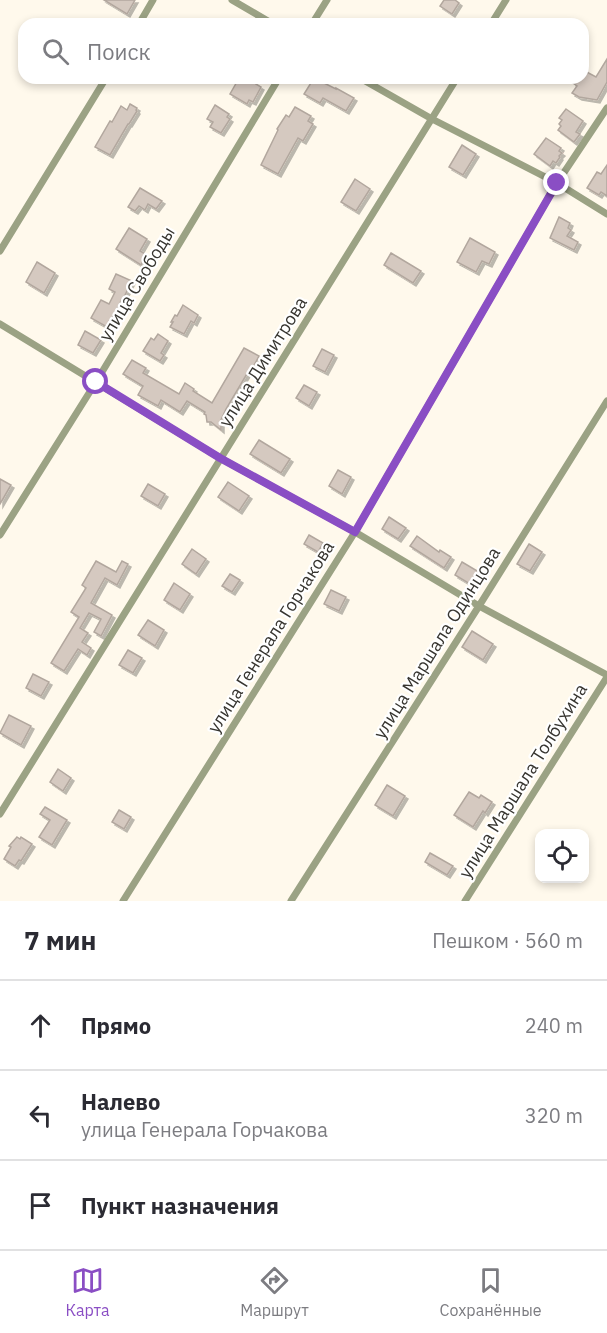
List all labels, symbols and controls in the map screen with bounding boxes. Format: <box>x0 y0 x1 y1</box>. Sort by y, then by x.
search box <box>18 18 589 84</box>
icon: search <box>39 35 72 68</box>
text: Поиск <box>87 37 151 66</box>
route end <box>543 169 569 195</box>
street label: улица Свободы <box>93 222 180 345</box>
street label: улица Димитрова <box>213 292 312 431</box>
route start <box>82 368 108 394</box>
street label: улица Генерала Горчакова <box>202 536 339 737</box>
street label: улица Маршала Одинцова <box>368 542 505 743</box>
street label: улица Маршала Толбухина <box>453 679 592 882</box>
map controls <box>535 829 589 883</box>
button: locate <box>535 829 589 883</box>
text: 7 мин <box>24 923 96 957</box>
text: Пешком · 560 m <box>432 927 583 954</box>
icon: ahead <box>24 1009 57 1042</box>
text: Прямо <box>81 1011 151 1040</box>
text: 240 m <box>525 1012 583 1039</box>
text: Налево <box>81 1087 160 1116</box>
icon: left <box>24 1099 57 1132</box>
text: 320 m <box>525 1102 583 1129</box>
text: улица Генерала Горчакова <box>81 1116 328 1143</box>
icon: arrive <box>24 1189 57 1222</box>
text: Пункт назначения <box>81 1191 279 1220</box>
tab: Карта <box>65 1264 109 1320</box>
tab: Маршрут <box>240 1264 309 1320</box>
tab: Сохранённые <box>440 1264 542 1320</box>

